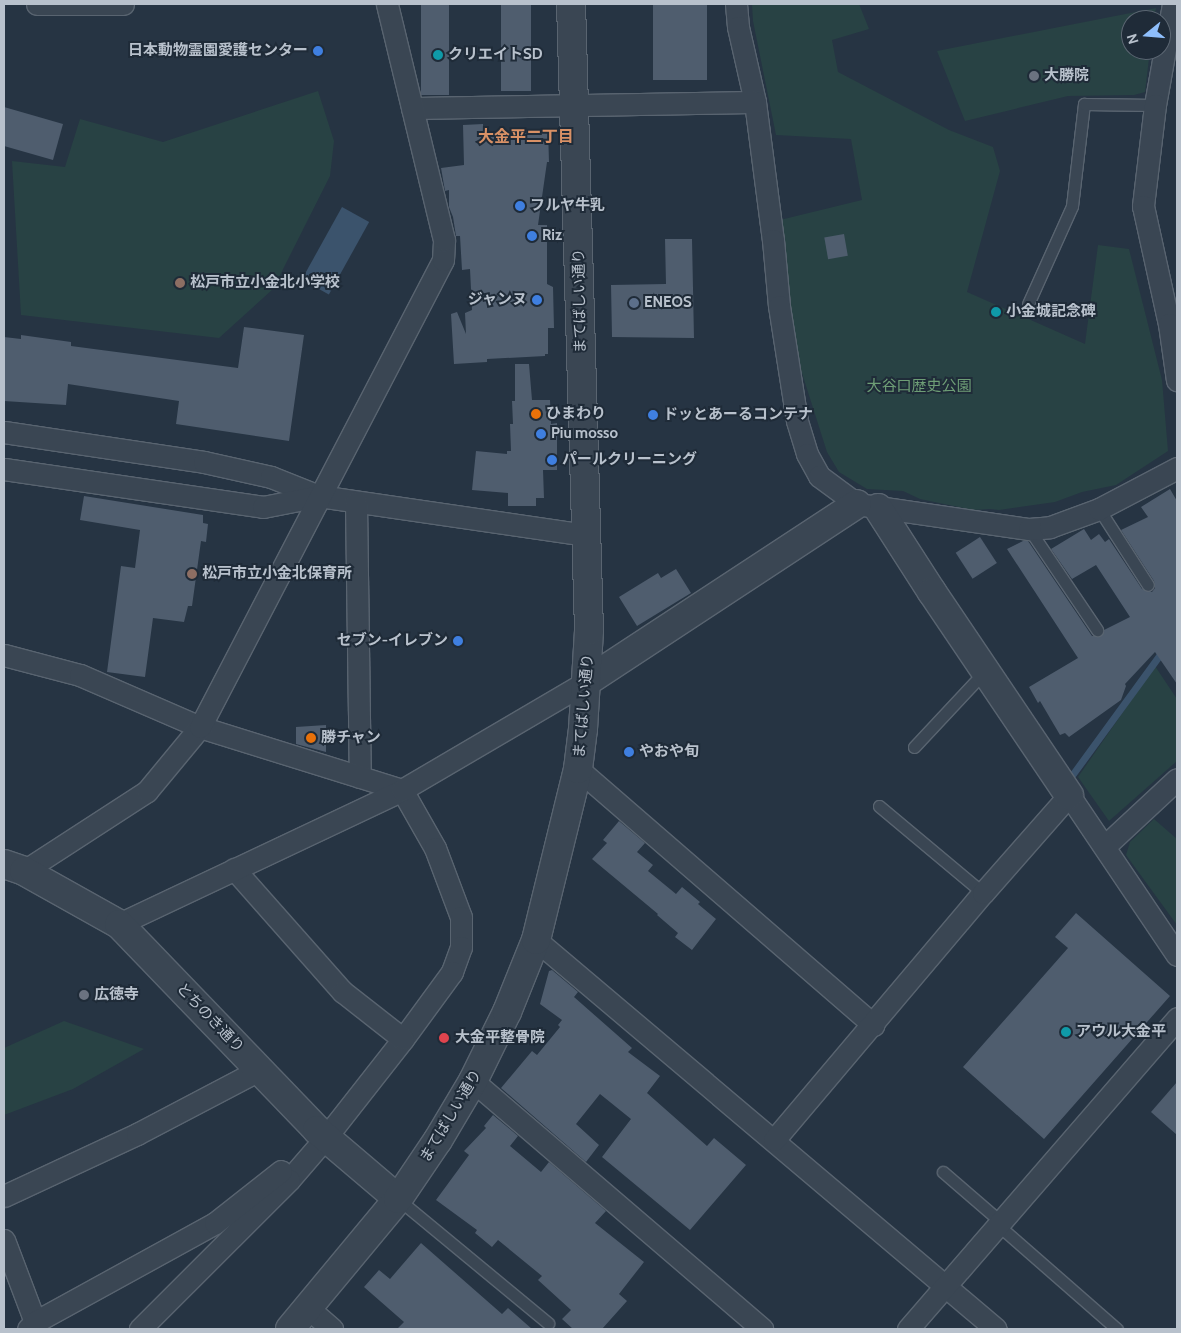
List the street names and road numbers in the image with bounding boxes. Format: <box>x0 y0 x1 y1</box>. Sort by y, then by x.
street label: まてばしい通り <box>570 248 590 354</box>
street label: まてばしい通り <box>570 653 598 759</box>
street label: とちのき通り <box>172 979 248 1057</box>
street label: まてばしい通り <box>416 1066 486 1166</box>

